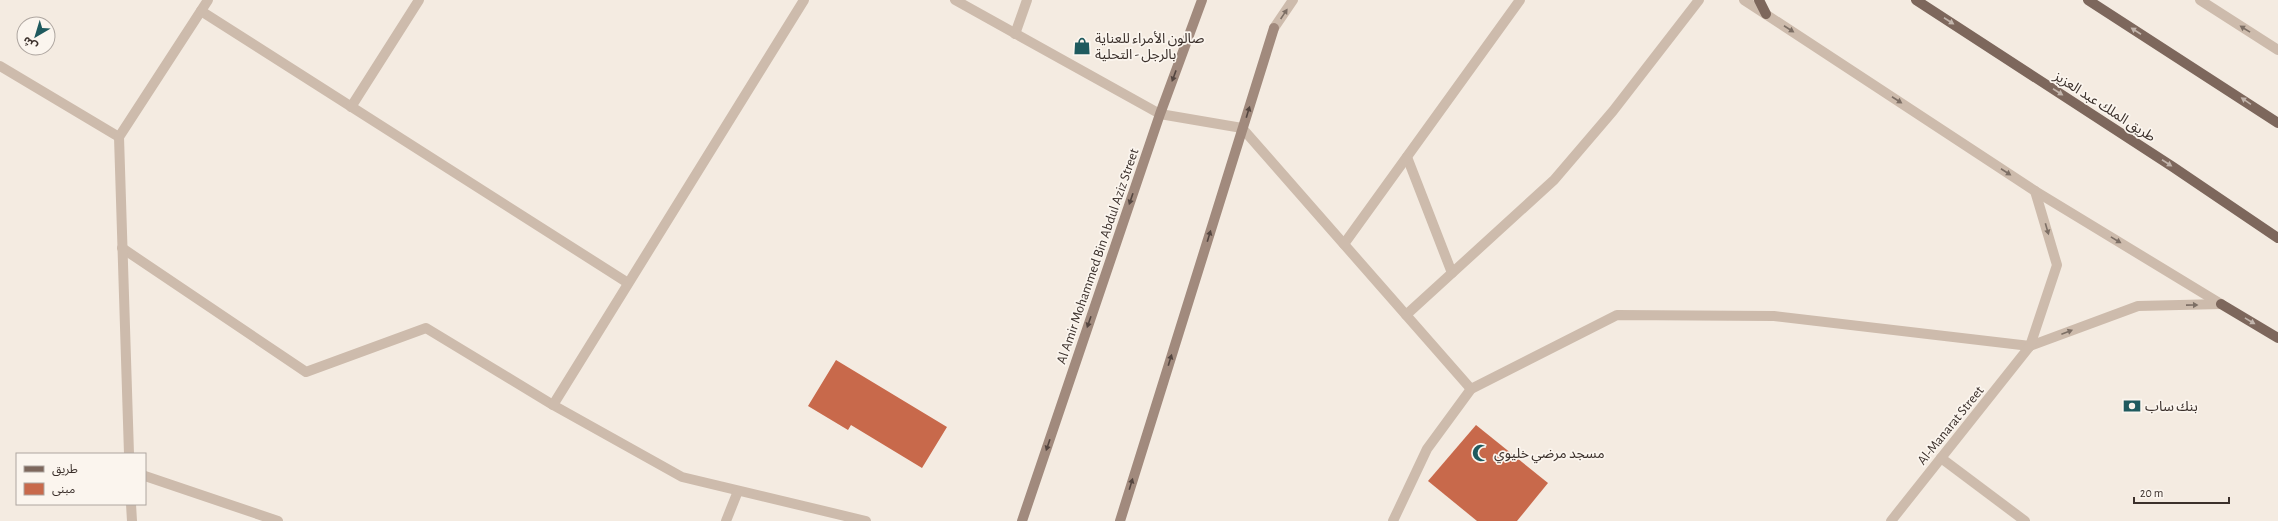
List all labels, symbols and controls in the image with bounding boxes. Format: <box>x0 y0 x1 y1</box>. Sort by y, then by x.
one-way arrow <box>1280 9 1288 19</box>
north arrow <box>16 16 56 56</box>
one-way arrow <box>1943 17 1954 25</box>
one-way arrow <box>1783 25 1794 33</box>
one-way arrow <box>2239 25 2251 32</box>
one-way arrow <box>2130 27 2142 34</box>
place label: صالون الأمراء للعناية بالرجل - التحلية <box>1095 31 1205 63</box>
text: ش <box>21 34 40 52</box>
shop icon: صالون الأمراء للعناية بالرجل - التحلية <box>1072 36 1092 56</box>
street label: طريق الملك عبد العزيز <box>2049 68 2158 146</box>
one-way arrow <box>1171 71 1177 83</box>
one-way arrow <box>2053 88 2063 96</box>
one-way arrow <box>1891 97 1903 104</box>
one-way arrow <box>2240 97 2251 105</box>
one-way arrow <box>1245 105 1251 117</box>
street label: Al Amir Mohammed Bin Abdul Aziz Street <box>1054 146 1142 366</box>
one-way arrow <box>2161 159 2173 166</box>
one-way arrow <box>2001 168 2011 176</box>
one-way arrow <box>1128 193 1134 205</box>
one-way arrow <box>2044 223 2050 235</box>
one-way arrow <box>1206 229 1212 241</box>
one-way arrow <box>2110 237 2122 244</box>
one-way arrow <box>2186 301 2198 308</box>
one-way arrow <box>1086 316 1092 328</box>
one-way arrow <box>2244 318 2256 325</box>
one-way arrow <box>2061 329 2073 335</box>
one-way arrow <box>1167 353 1173 365</box>
street label: Al-Manarat Street <box>1915 383 1987 468</box>
bank icon: بنك ساب <box>2122 396 2142 416</box>
place label: بنك ساب <box>2145 400 2198 414</box>
one-way arrow <box>1044 439 1050 451</box>
mosque icon: مسجد مرضي خليوي <box>1471 443 1491 463</box>
place label: مسجد مرضي خليوي <box>1494 447 1605 464</box>
legend <box>16 453 146 505</box>
text: طريق <box>52 463 78 477</box>
one-way arrow <box>1128 477 1134 489</box>
scale bar <box>2134 479 2229 505</box>
text: مبنى <box>52 483 75 496</box>
text: 20 m <box>2140 487 2163 499</box>

